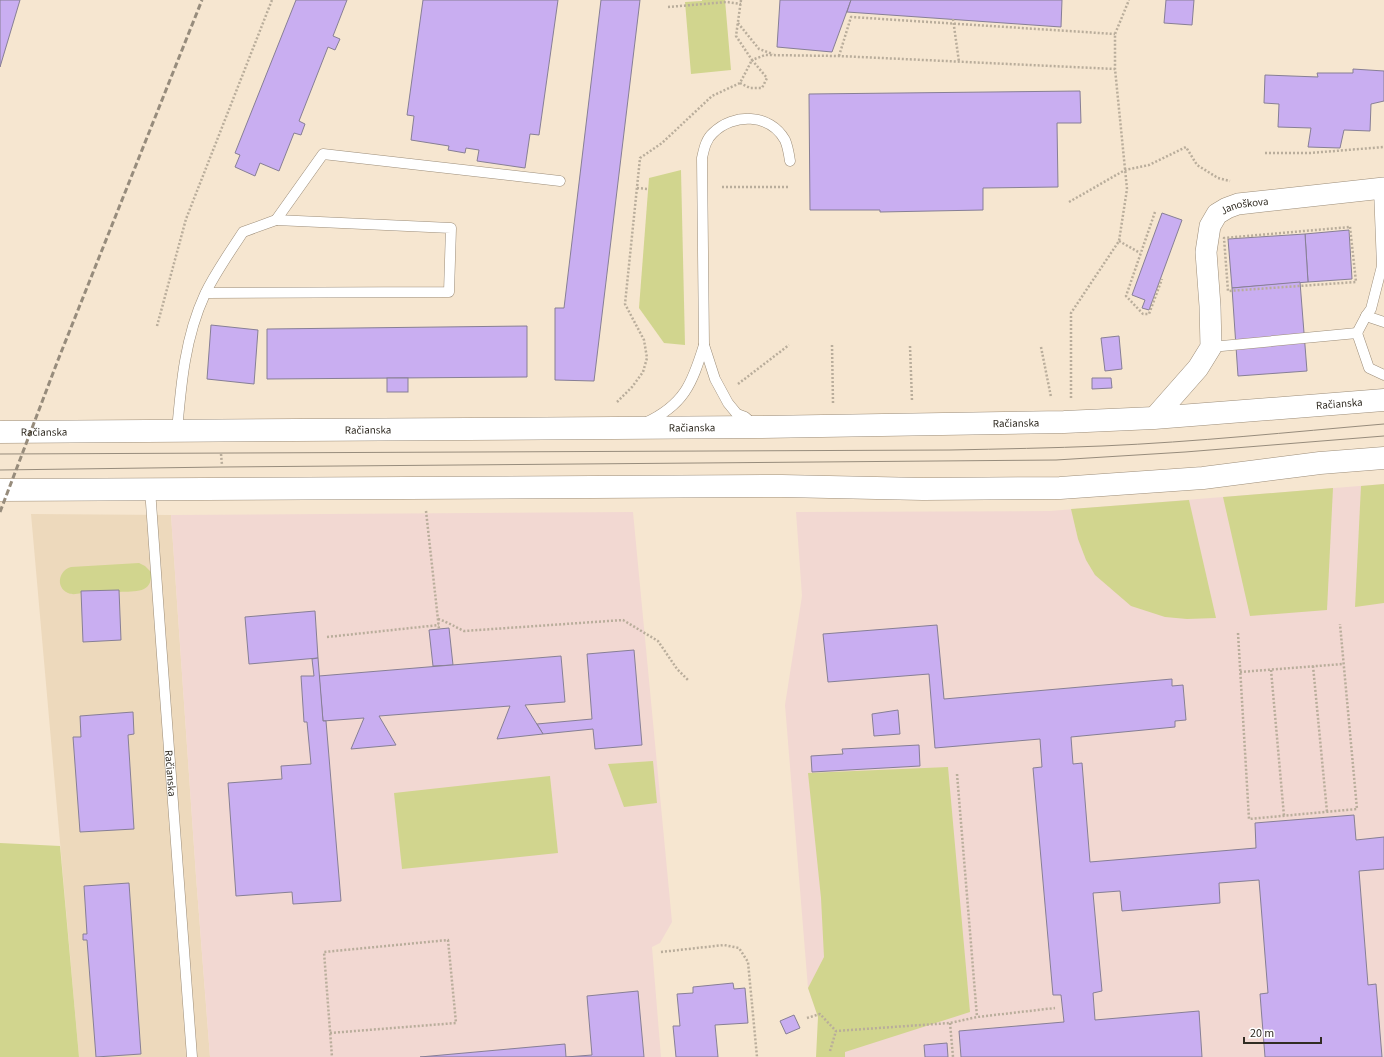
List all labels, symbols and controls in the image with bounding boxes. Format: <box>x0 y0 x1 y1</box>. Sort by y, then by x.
street label: Janoškova <box>1217 193 1269 218</box>
street label: Račianska <box>1315 394 1363 413</box>
street label: Račianska <box>993 415 1039 431</box>
street label: Račianska <box>669 420 715 435</box>
street label: Račianska <box>345 422 391 437</box>
street label: Račianska <box>21 424 67 439</box>
street label: Račianska <box>162 749 180 797</box>
scale bar <box>1244 1019 1321 1045</box>
text: 20 m <box>1250 1025 1274 1042</box>

